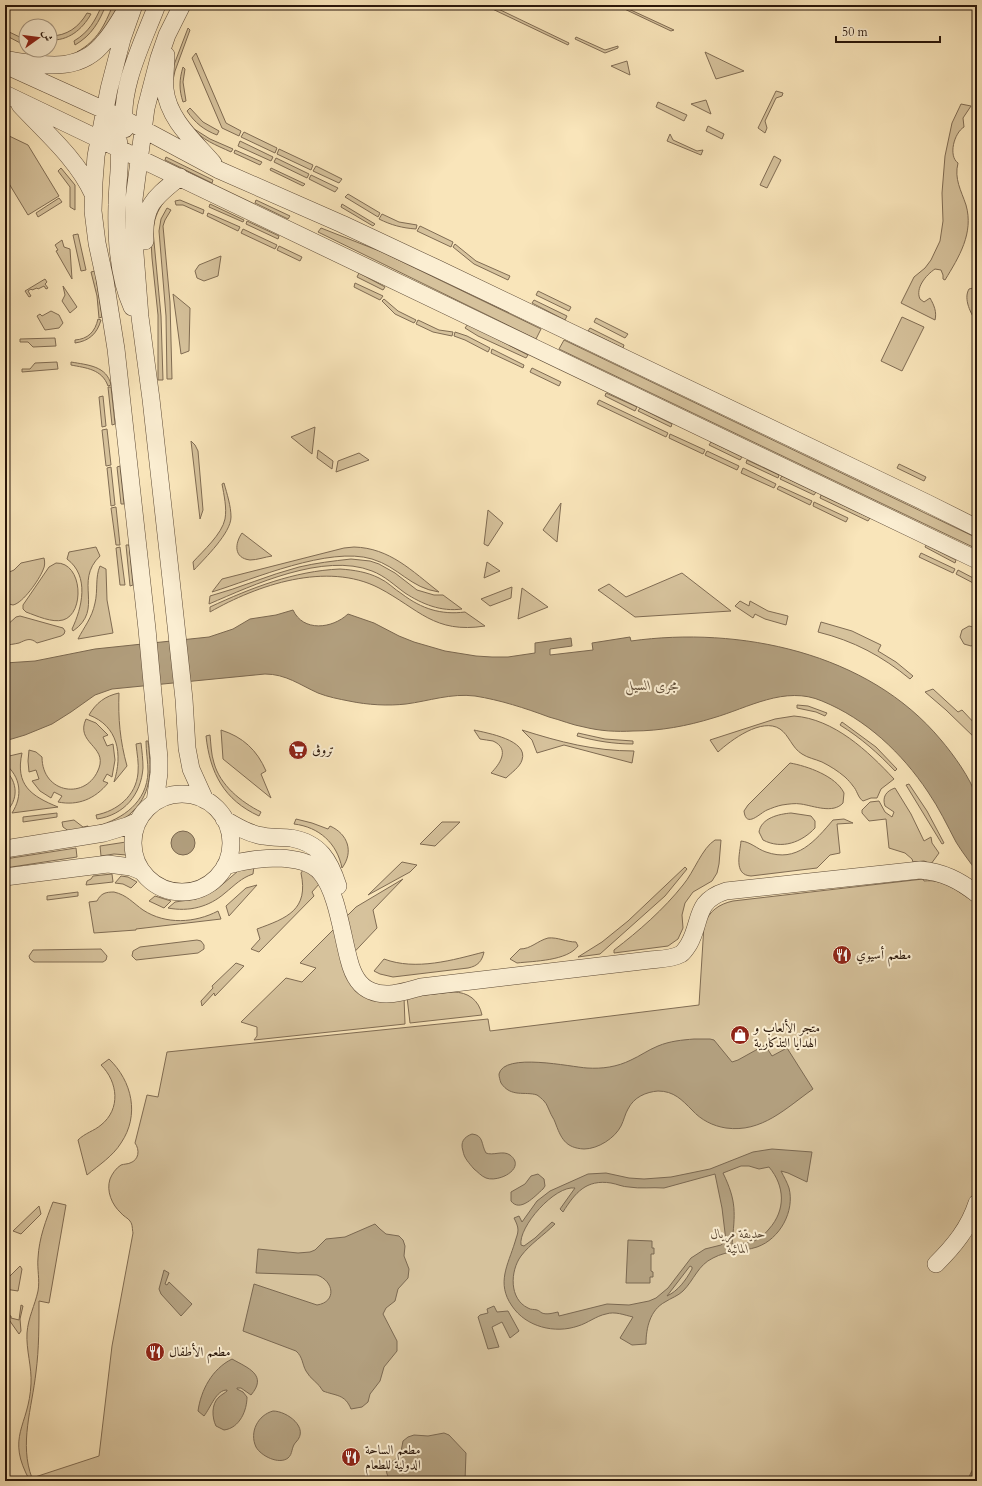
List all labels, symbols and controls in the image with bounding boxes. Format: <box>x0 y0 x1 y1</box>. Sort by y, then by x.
north arrow <box>18 18 58 58</box>
scale bar <box>836 18 940 44</box>
text: 50 m <box>842 24 869 40</box>
text: ش <box>39 29 56 43</box>
water label: مجرى السيل <box>625 676 679 696</box>
supermarket icon: تروڨ <box>287 739 309 761</box>
place label: تروڨ <box>312 741 334 759</box>
restaurant icon: مطعم أسيوي <box>831 944 853 966</box>
place label: مطعم أسيوي <box>856 946 911 967</box>
place label: متجر الألعاب و الهدايا التذكارية <box>752 1019 820 1052</box>
shop icon: متجر الألعاب و الهدايا التذكارية <box>729 1024 751 1046</box>
park label: حديقة مريال المائية <box>710 1225 766 1258</box>
restaurant icon: مطعم الأطفال <box>144 1341 166 1363</box>
place label: مطعم الأطفال <box>169 1343 231 1364</box>
place label: مطعم الساحة الدولية للطعام <box>365 1441 421 1476</box>
restaurant icon: مطعم الساحة الدولية للطعام <box>340 1446 362 1468</box>

